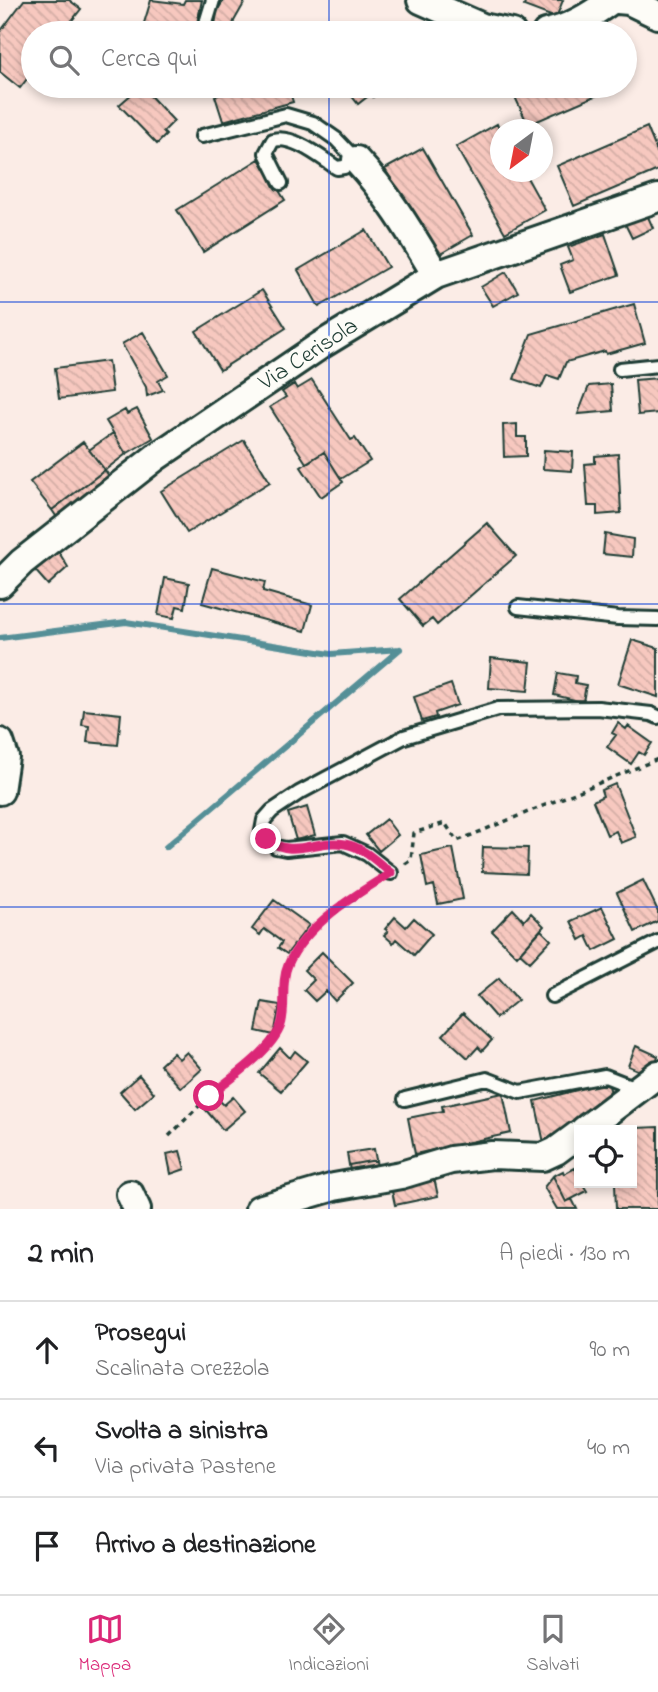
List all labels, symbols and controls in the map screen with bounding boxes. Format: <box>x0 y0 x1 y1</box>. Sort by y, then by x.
search box <box>21 21 637 98</box>
icon: search <box>45 41 83 79</box>
text: Cerca qui <box>101 41 197 79</box>
north arrow <box>490 119 553 182</box>
street label: Via Cerisola <box>251 310 366 401</box>
route end <box>250 823 281 854</box>
route start <box>193 1080 224 1111</box>
map controls <box>574 1125 637 1188</box>
button: locate <box>574 1125 637 1188</box>
text: 2 min <box>28 1233 94 1277</box>
text: A piedi · 130 m <box>499 1238 630 1271</box>
text: Prosegui <box>95 1315 186 1353</box>
icon: ahead <box>28 1331 66 1369</box>
text: 90 m <box>590 1334 630 1367</box>
text: Scalinata Orezzola <box>95 1353 269 1386</box>
text: Svolta a sinistra <box>95 1413 268 1451</box>
icon: left <box>28 1429 66 1467</box>
text: 40 m <box>587 1432 630 1465</box>
text: Via privata Pastene <box>95 1451 276 1484</box>
icon: arrive <box>28 1527 66 1565</box>
text: Arrivo a destinazione <box>95 1527 316 1565</box>
tab: Mappa <box>79 1610 131 1679</box>
tab: Indicazioni <box>288 1610 369 1679</box>
tab: Salvati <box>526 1610 579 1679</box>

